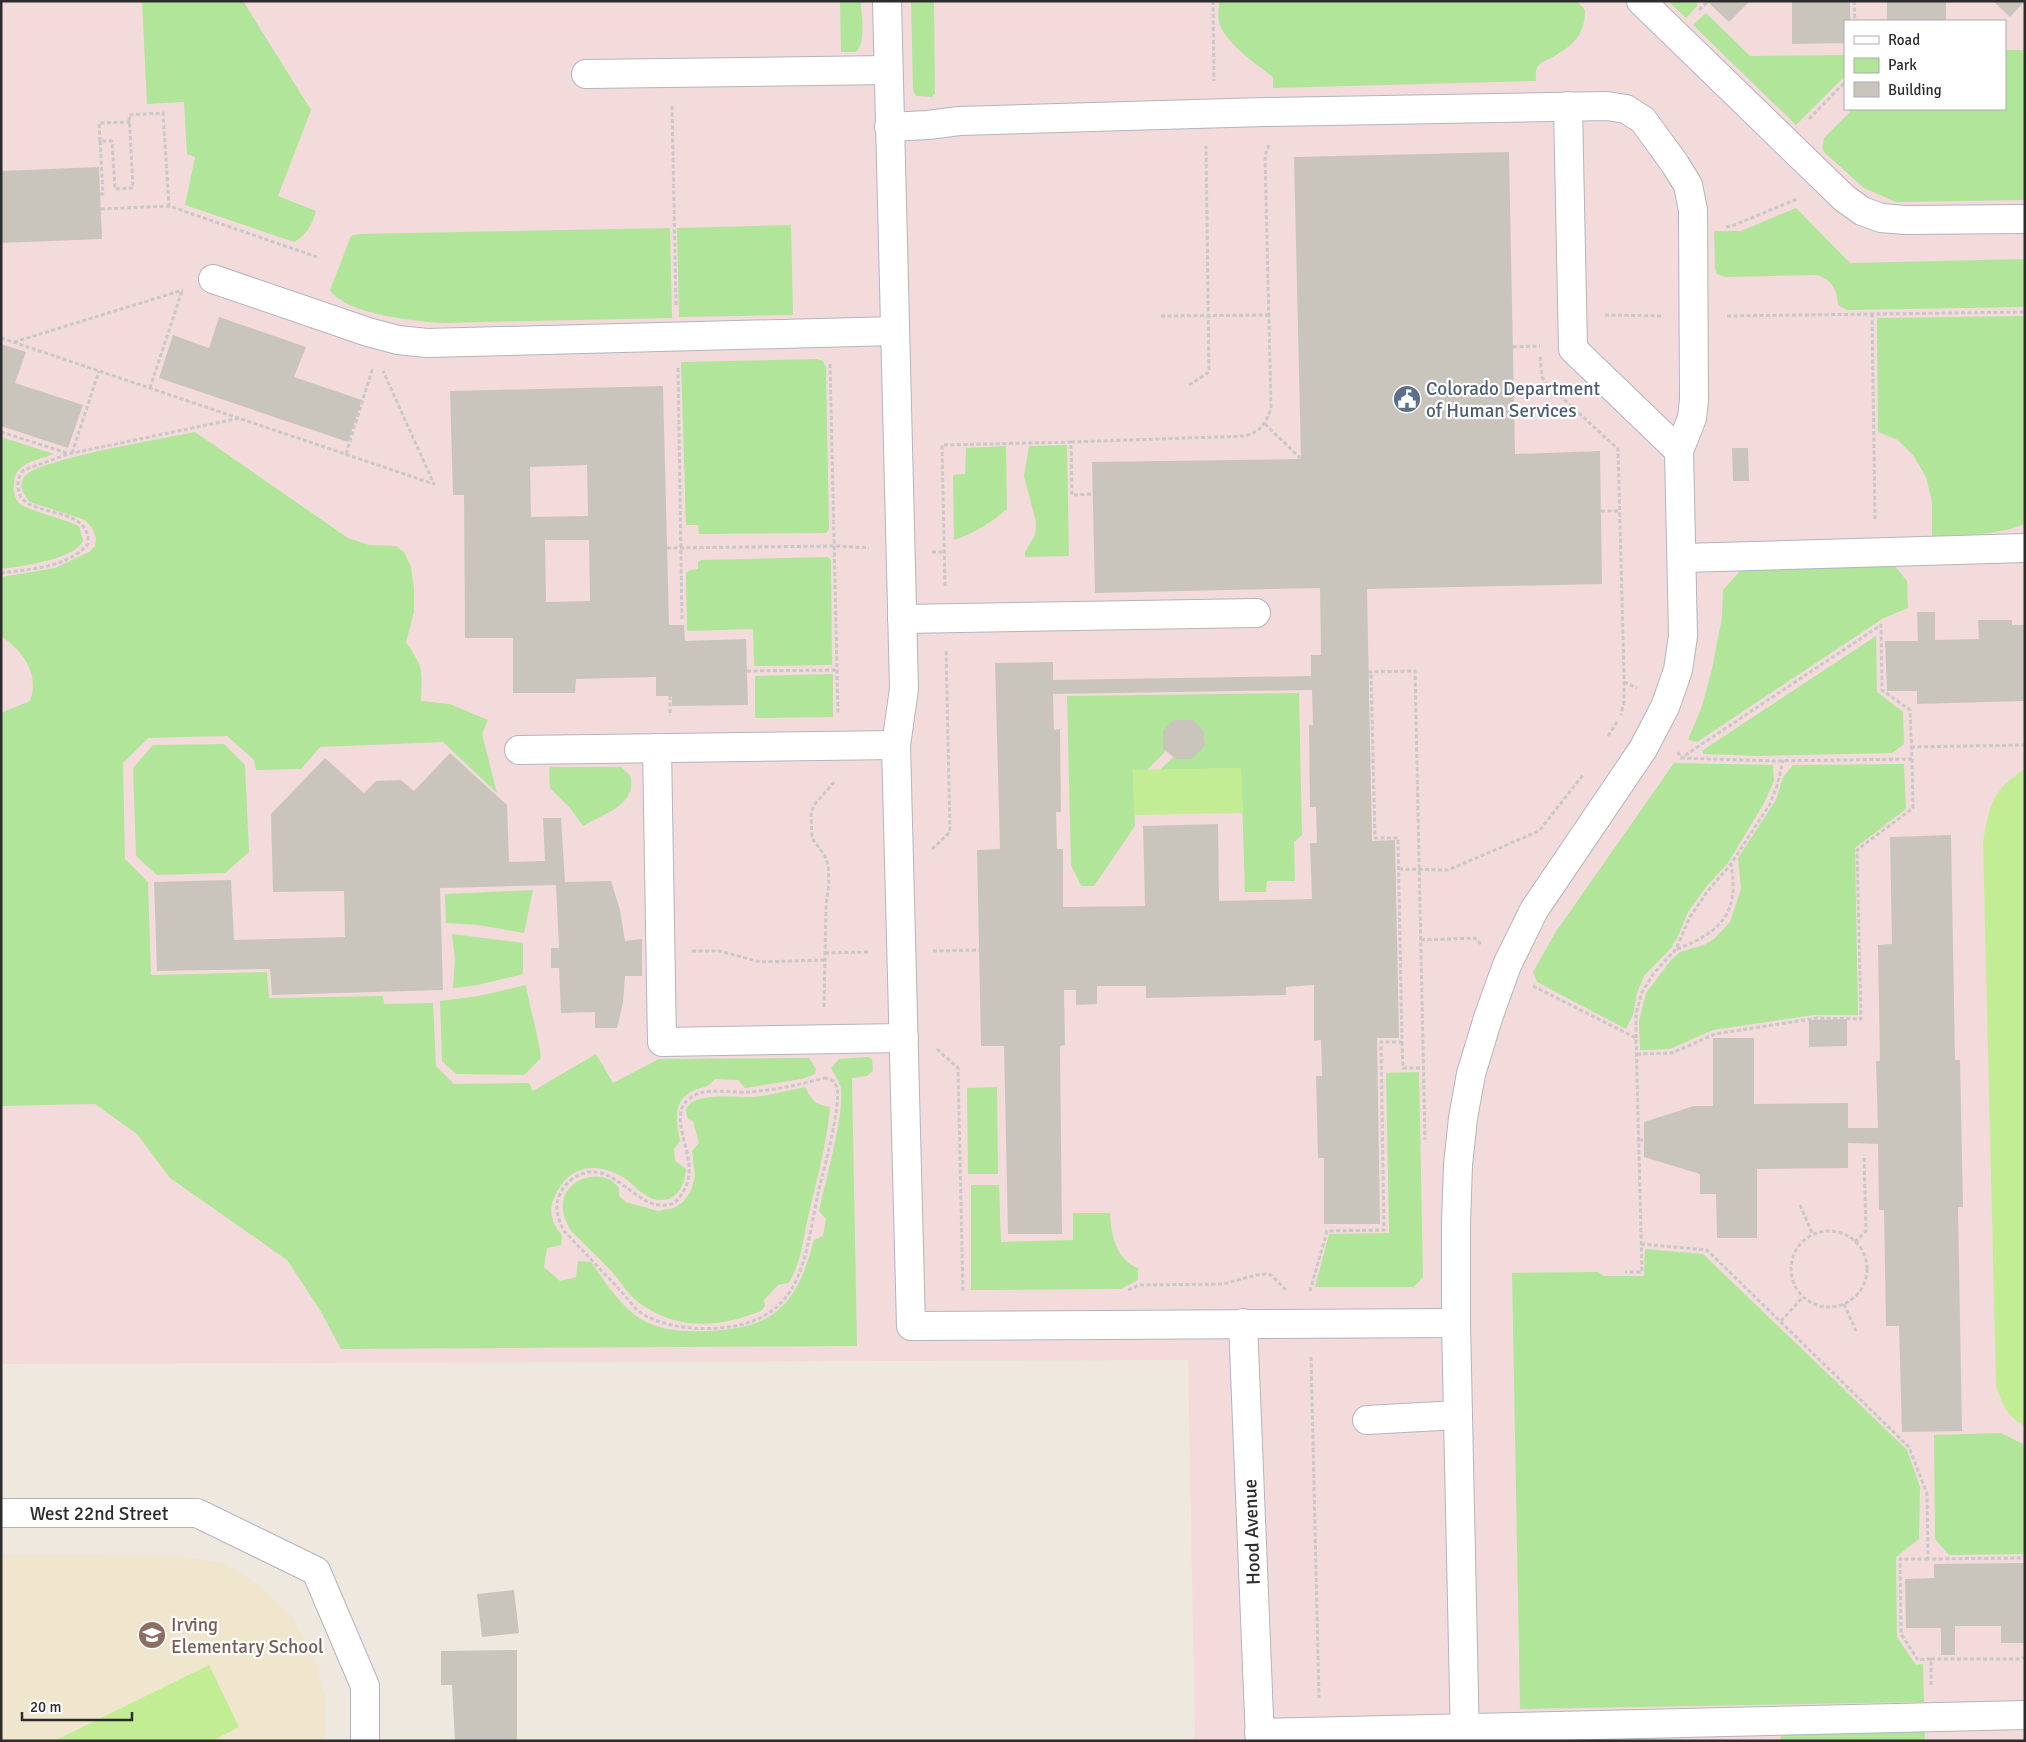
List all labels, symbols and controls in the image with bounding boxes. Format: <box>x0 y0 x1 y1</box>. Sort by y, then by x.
legend <box>1844 20 2006 110</box>
text: Road <box>1888 31 1920 49</box>
text: Park <box>1888 56 1917 74</box>
text: Building <box>1888 81 1942 99</box>
place label: Colorado Department of Human Services <box>1426 377 1601 423</box>
public building icon: Colorado Department of Human Services <box>1392 384 1422 414</box>
street label: Hood Avenue <box>1238 1478 1266 1585</box>
street label: West 22nd Street <box>30 1502 169 1526</box>
place label: Irving Elementary School <box>171 1613 324 1659</box>
school or university icon: Irving Elementary School <box>137 1620 167 1650</box>
scale bar <box>22 1690 132 1722</box>
text: 20 m <box>30 1698 61 1716</box>

